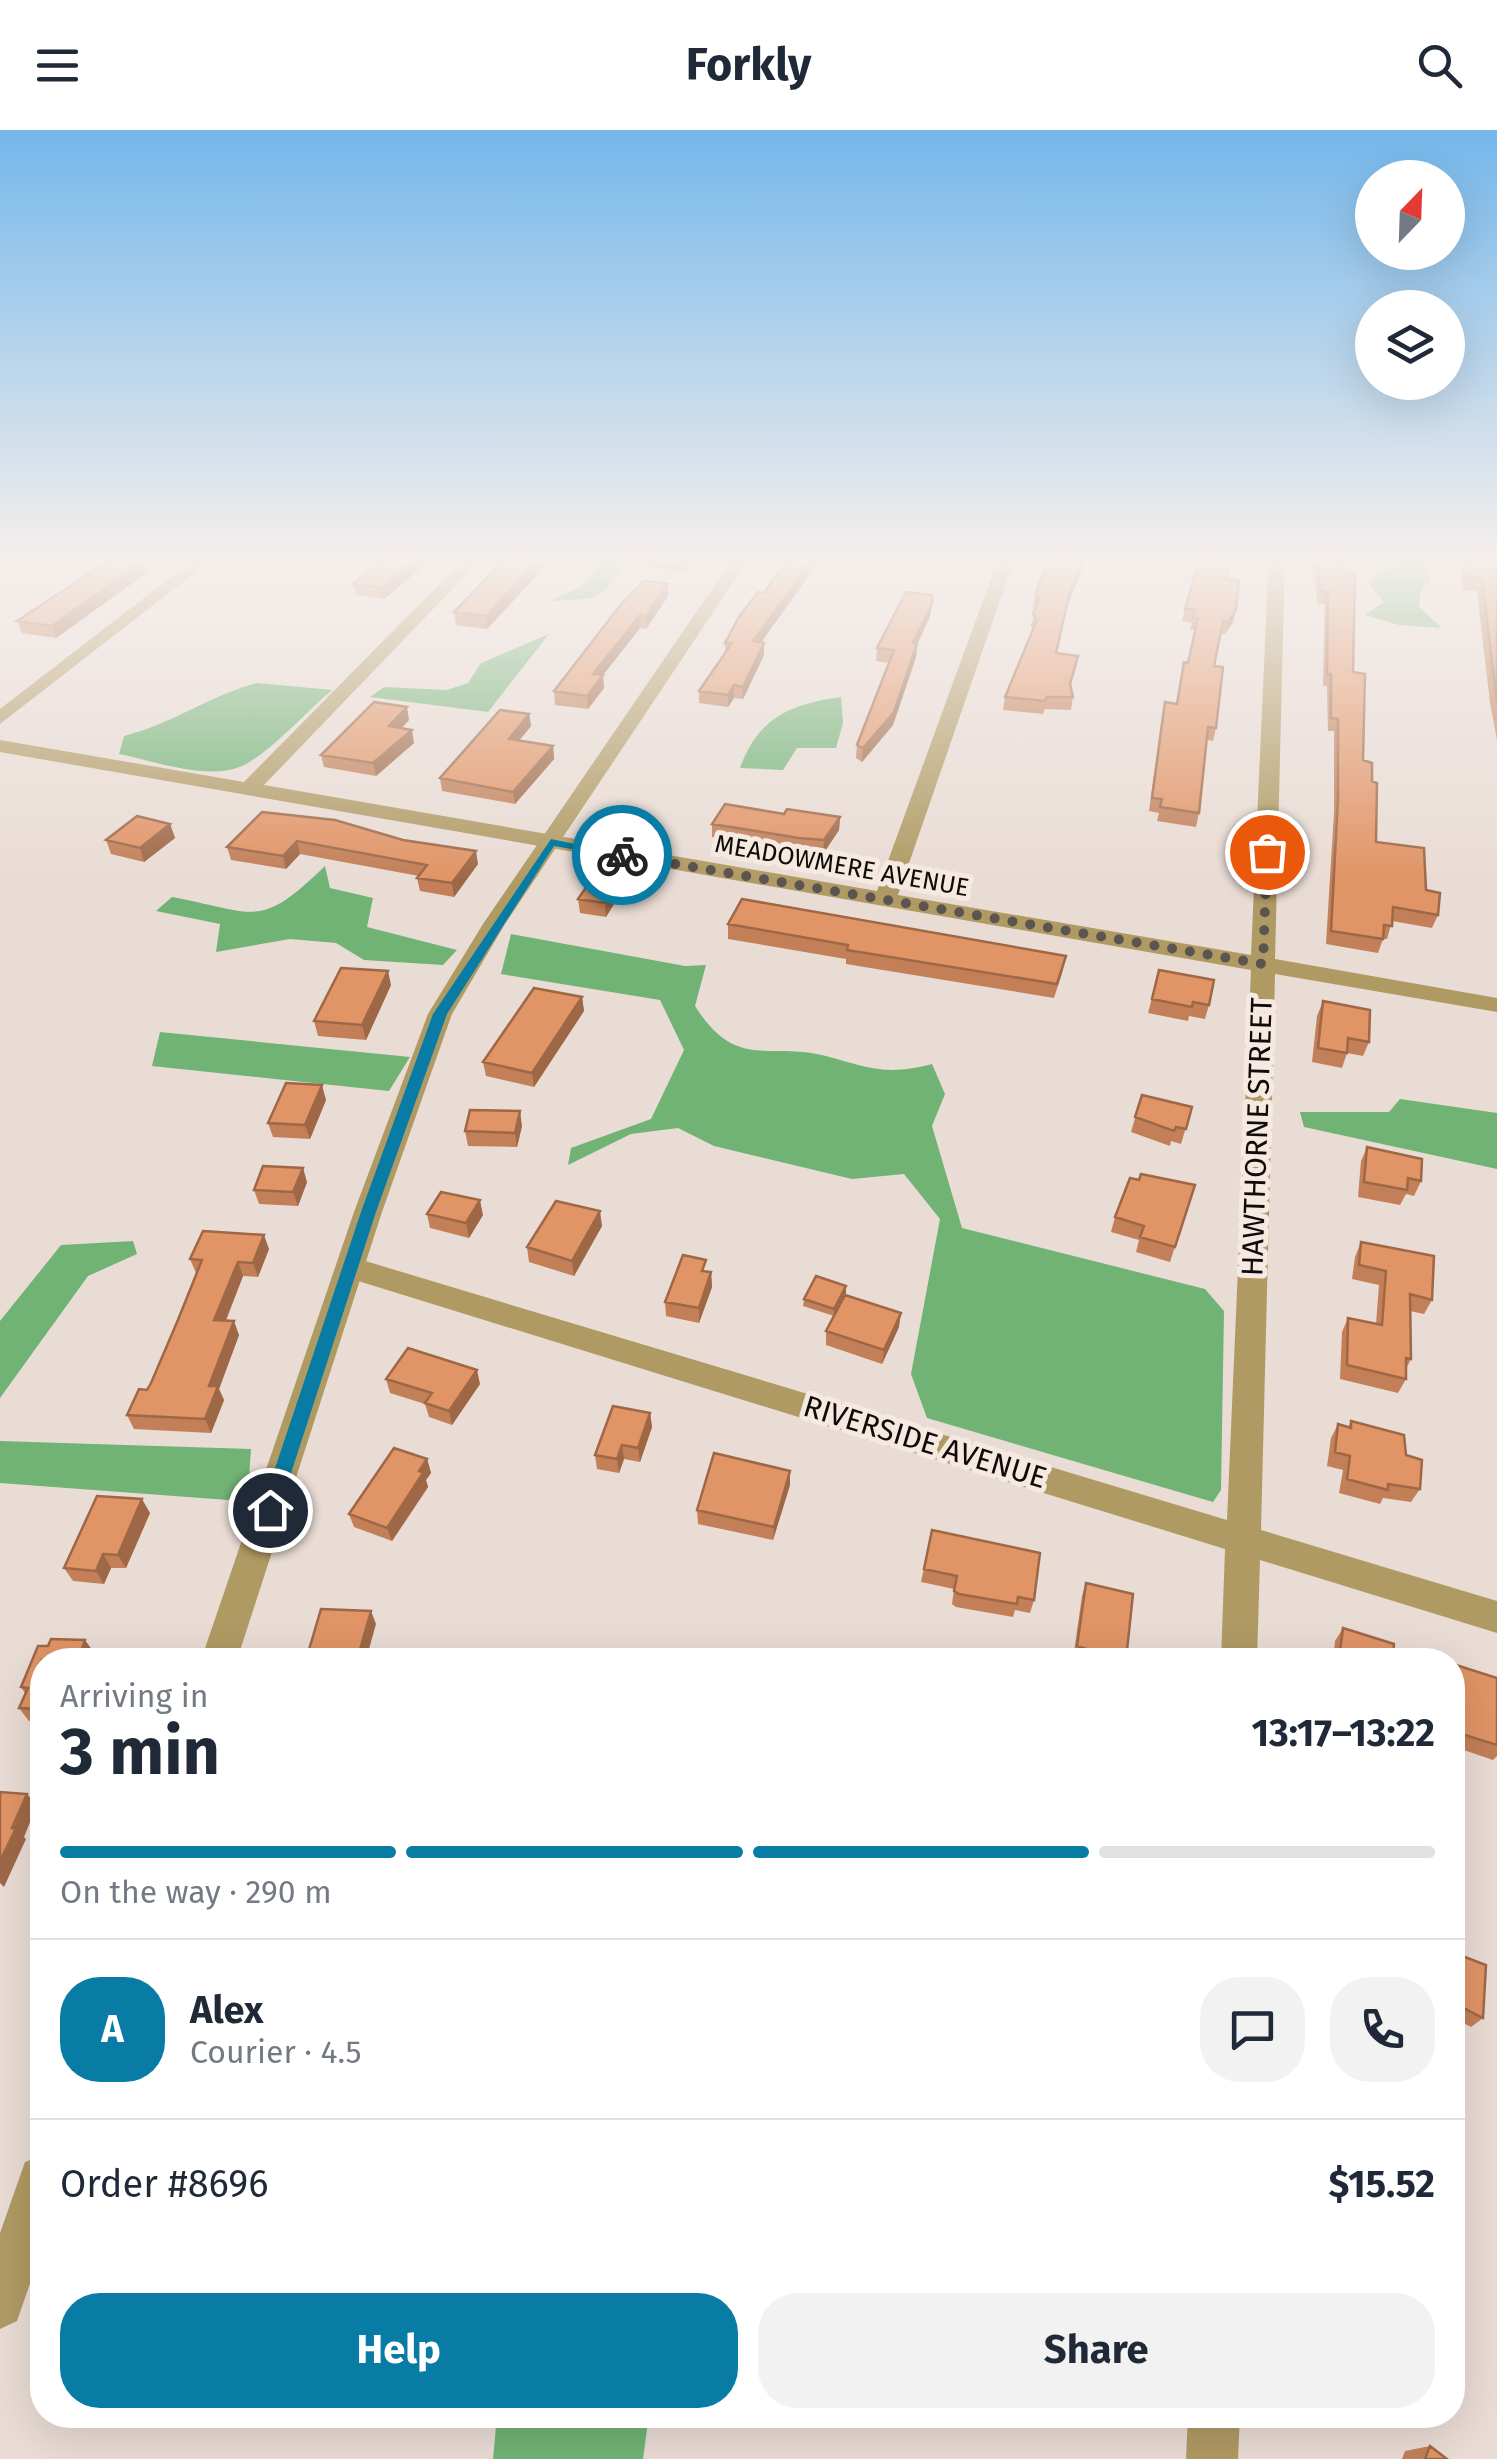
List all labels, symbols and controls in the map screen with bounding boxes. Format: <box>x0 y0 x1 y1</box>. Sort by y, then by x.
icon: menu <box>30 38 85 93</box>
text: Forkly <box>686 38 811 92</box>
icon: search <box>1412 38 1467 93</box>
north arrow <box>1355 160 1465 270</box>
map controls <box>1355 160 1465 400</box>
button: layers <box>1355 290 1465 400</box>
courier <box>572 805 672 905</box>
pin <box>1225 810 1310 895</box>
icon: bag <box>1240 825 1295 880</box>
icon: bike <box>595 828 650 883</box>
street label: MEADOWMERE AVENUE <box>712 829 971 903</box>
street label: HAWTHORNE STREET <box>1234 997 1280 1277</box>
street label: RIVERSIDE AVENUE <box>799 1388 1051 1496</box>
pin <box>228 1468 313 1553</box>
icon: home <box>243 1483 298 1538</box>
text: Arriving in <box>60 1677 208 1715</box>
text: 13:17–13:22 <box>1251 1710 1435 1756</box>
text: 3 min <box>60 1713 220 1791</box>
text: On the way · 290 m <box>60 1873 332 1911</box>
button: chat <box>1200 1977 1305 2082</box>
button: phone <box>1330 1977 1435 2082</box>
text: Alex <box>190 1987 263 2033</box>
text: A <box>101 2006 124 2052</box>
text: Courier · 4.5 <box>190 2033 361 2071</box>
text: Order #8696 <box>60 2161 269 2207</box>
text: $15.52 <box>1329 2161 1435 2207</box>
button: Help <box>60 2293 738 2408</box>
button: Share <box>758 2293 1435 2408</box>

